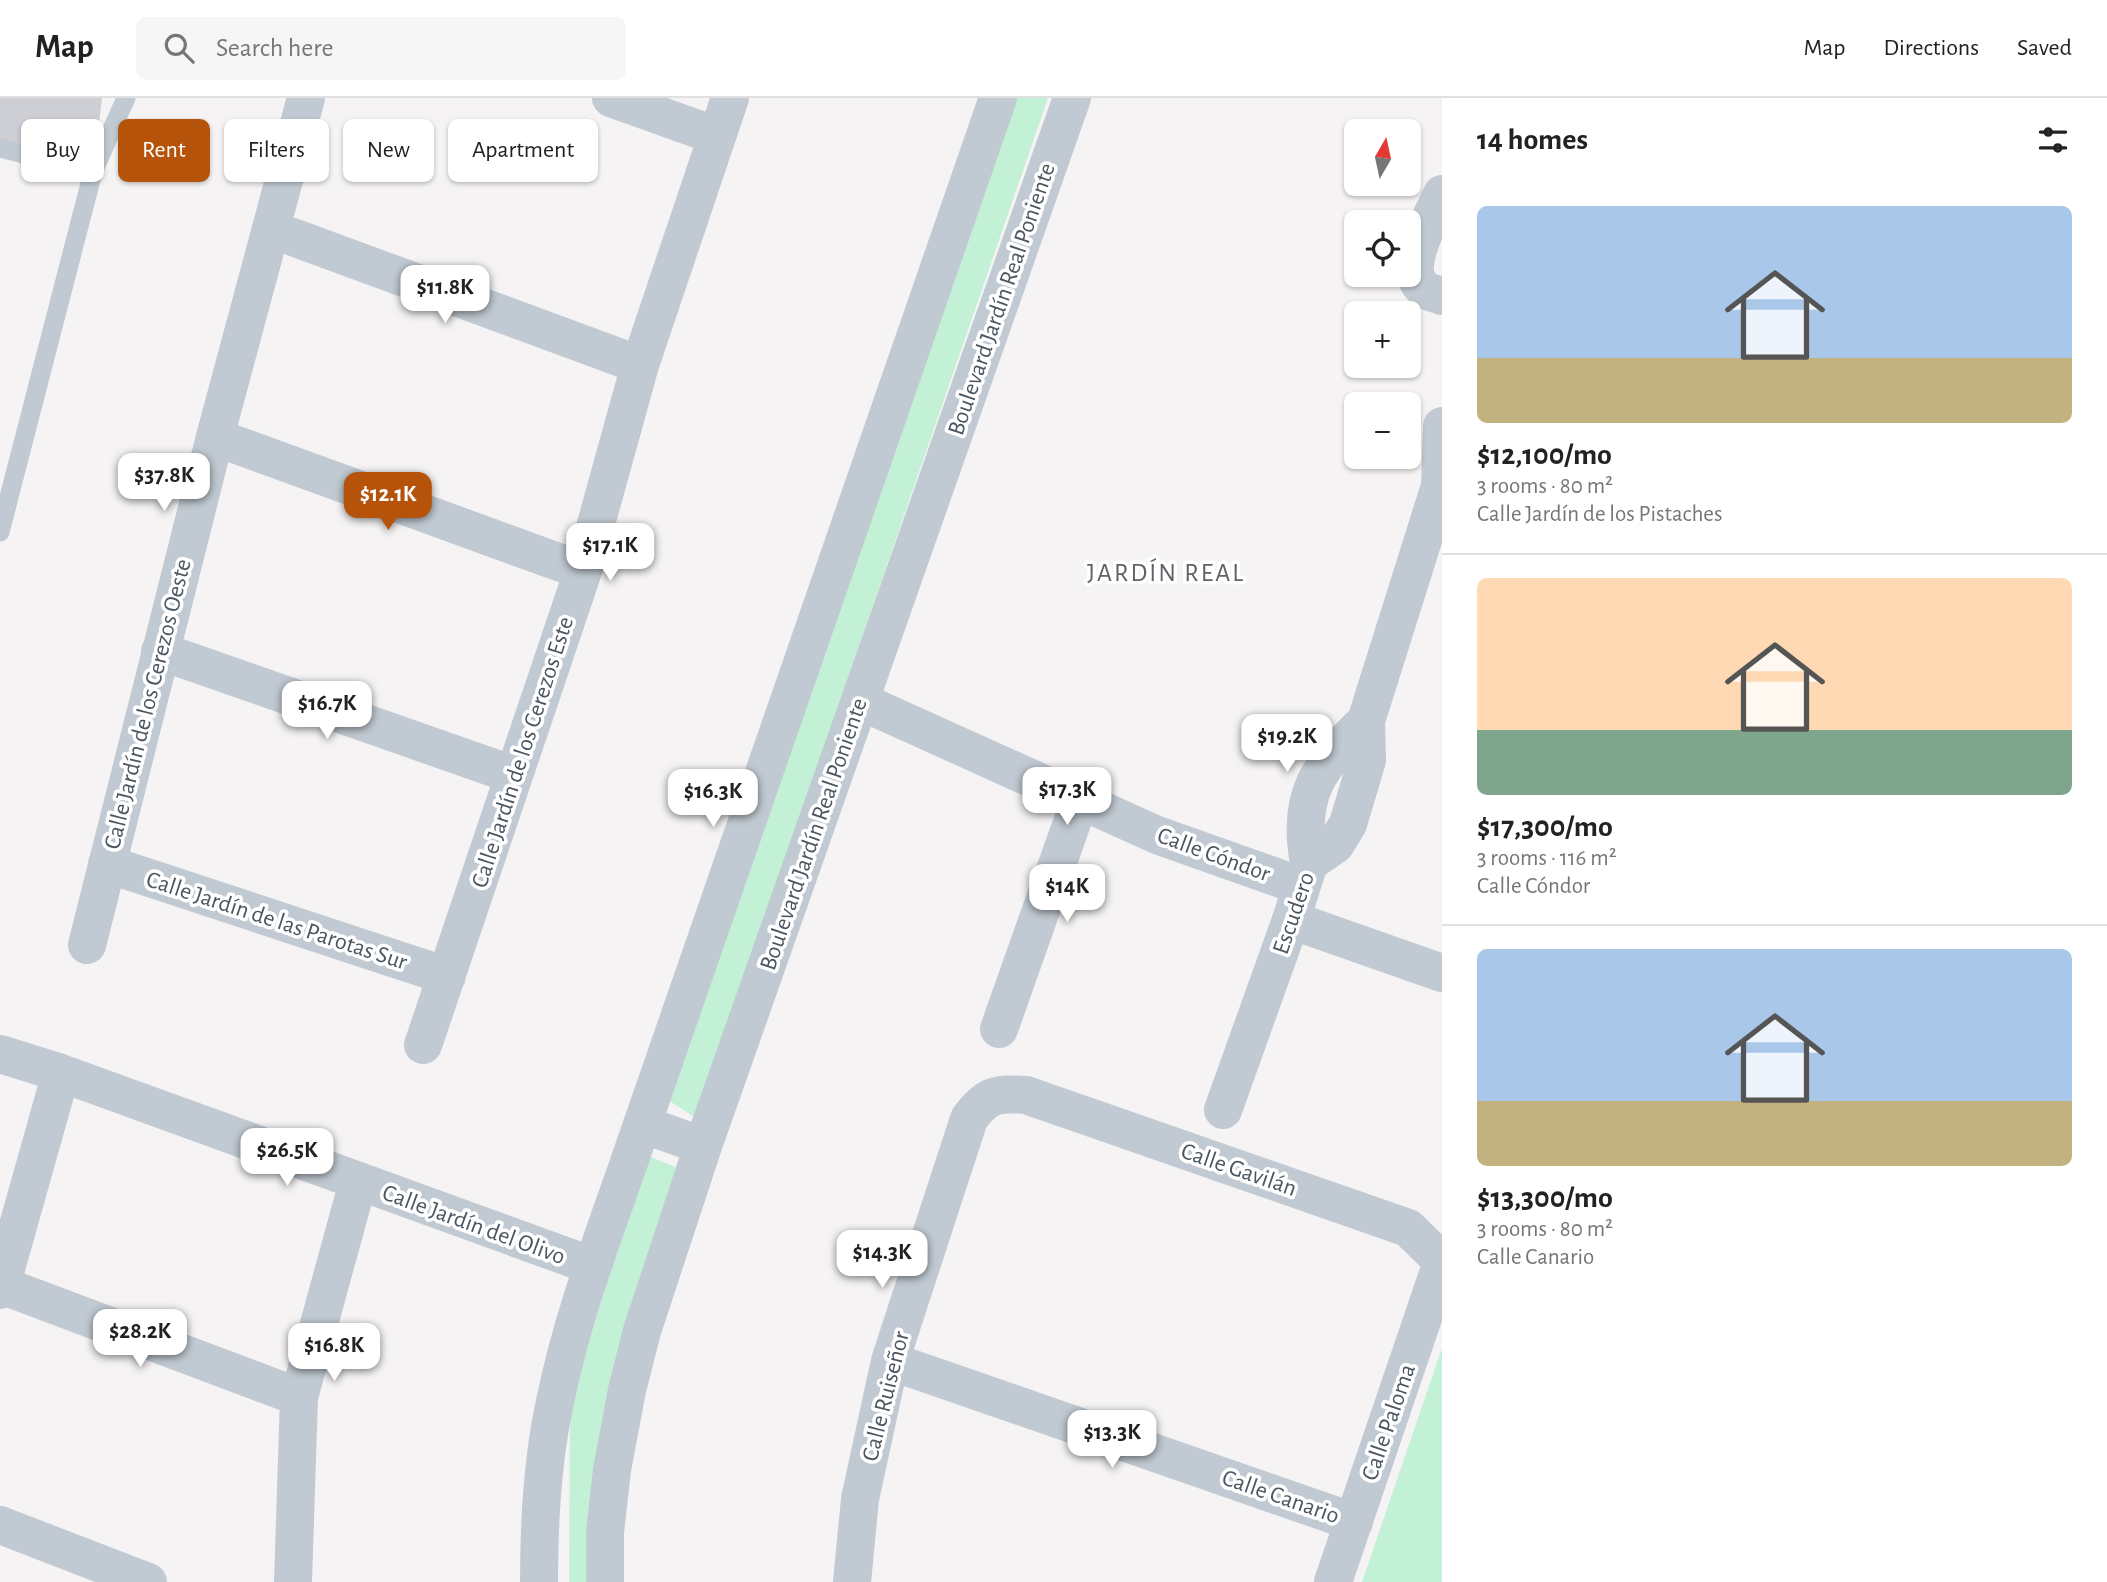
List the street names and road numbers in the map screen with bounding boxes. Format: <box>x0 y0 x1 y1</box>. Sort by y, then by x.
street label: Boulevard Jardín Real Poniente <box>944 160 1060 438</box>
street label: Calle Jardín de los Cerezos Oeste <box>100 557 196 852</box>
street label: Calle Jardín de los Cerezos Este <box>468 614 578 891</box>
street label: Boulevard Jardín Real Poniente <box>756 695 872 973</box>
street label: Calle Cóndor <box>1154 823 1273 886</box>
street label: Calle Jardín de las Parotas Sur <box>143 867 410 975</box>
street label: Escudero <box>1269 869 1319 957</box>
street label: Calle Gavilán <box>1178 1139 1300 1201</box>
street label: Calle Jardín del Olivo <box>379 1181 568 1269</box>
street label: Calle Ruiseñor <box>858 1329 914 1464</box>
street label: Calle Paloma <box>1358 1361 1420 1484</box>
street label: Calle Canario <box>1219 1466 1342 1528</box>

